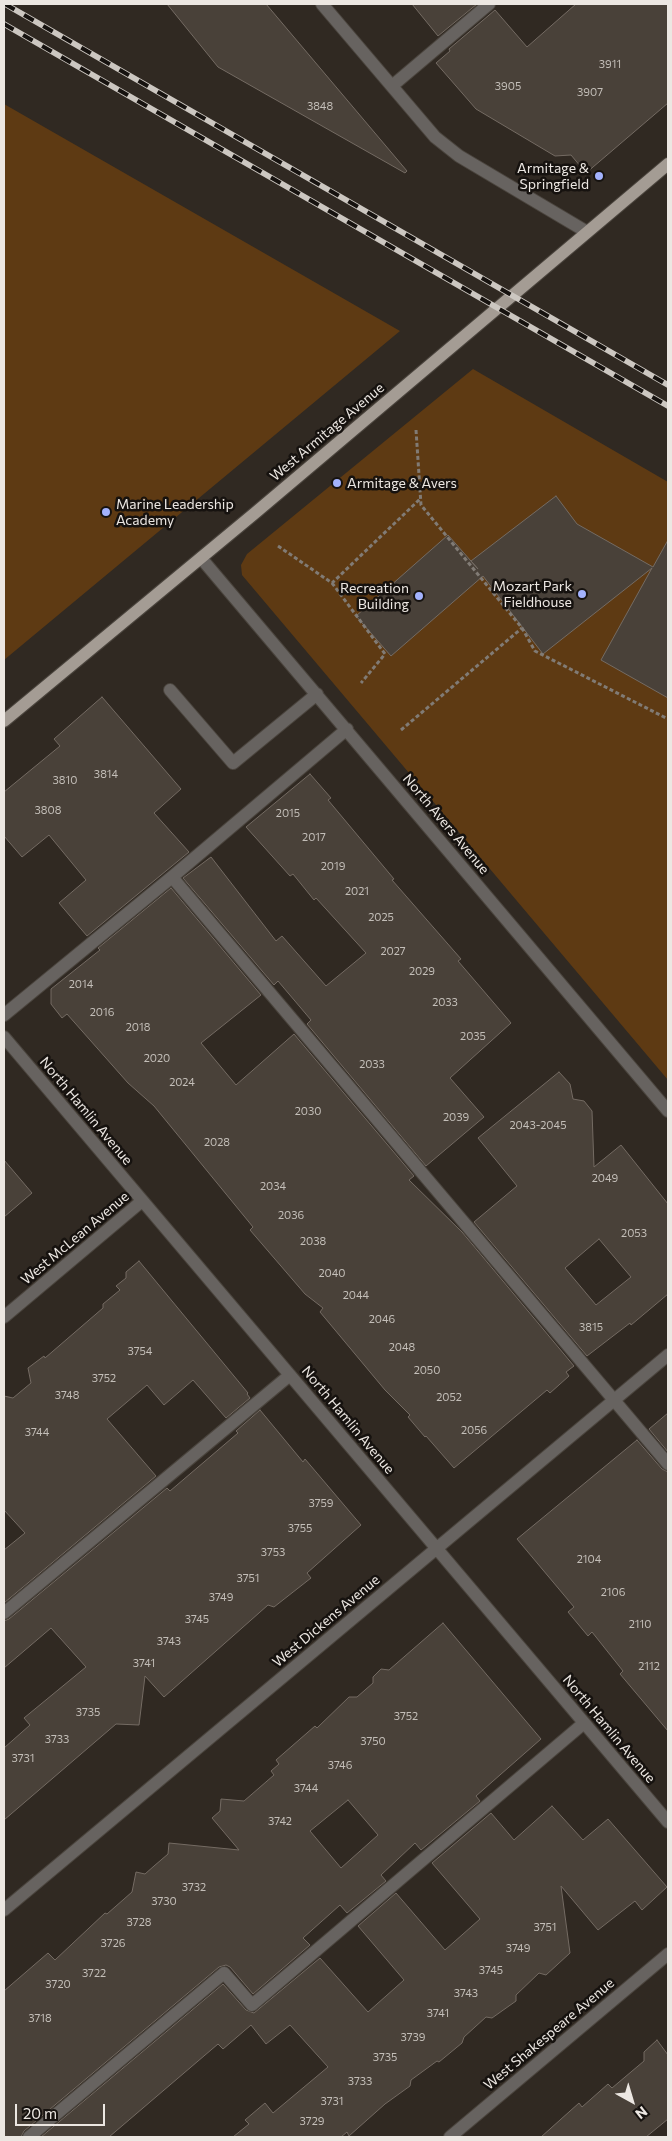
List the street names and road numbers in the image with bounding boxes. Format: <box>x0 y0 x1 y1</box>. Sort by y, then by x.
street label: West Armitage Avenue <box>267 379 387 485</box>
street label: North Avers Avenue <box>399 771 493 877</box>
street label: North Hamlin Avenue <box>36 1054 136 1168</box>
street label: West McLean Avenue <box>18 1188 132 1288</box>
street label: North Hamlin Avenue <box>298 1363 398 1477</box>
street label: West Dickens Avenue <box>269 1571 383 1671</box>
street label: North Hamlin Avenue <box>559 1672 659 1786</box>
street label: West Shakespeare Avenue <box>480 1975 618 2093</box>

